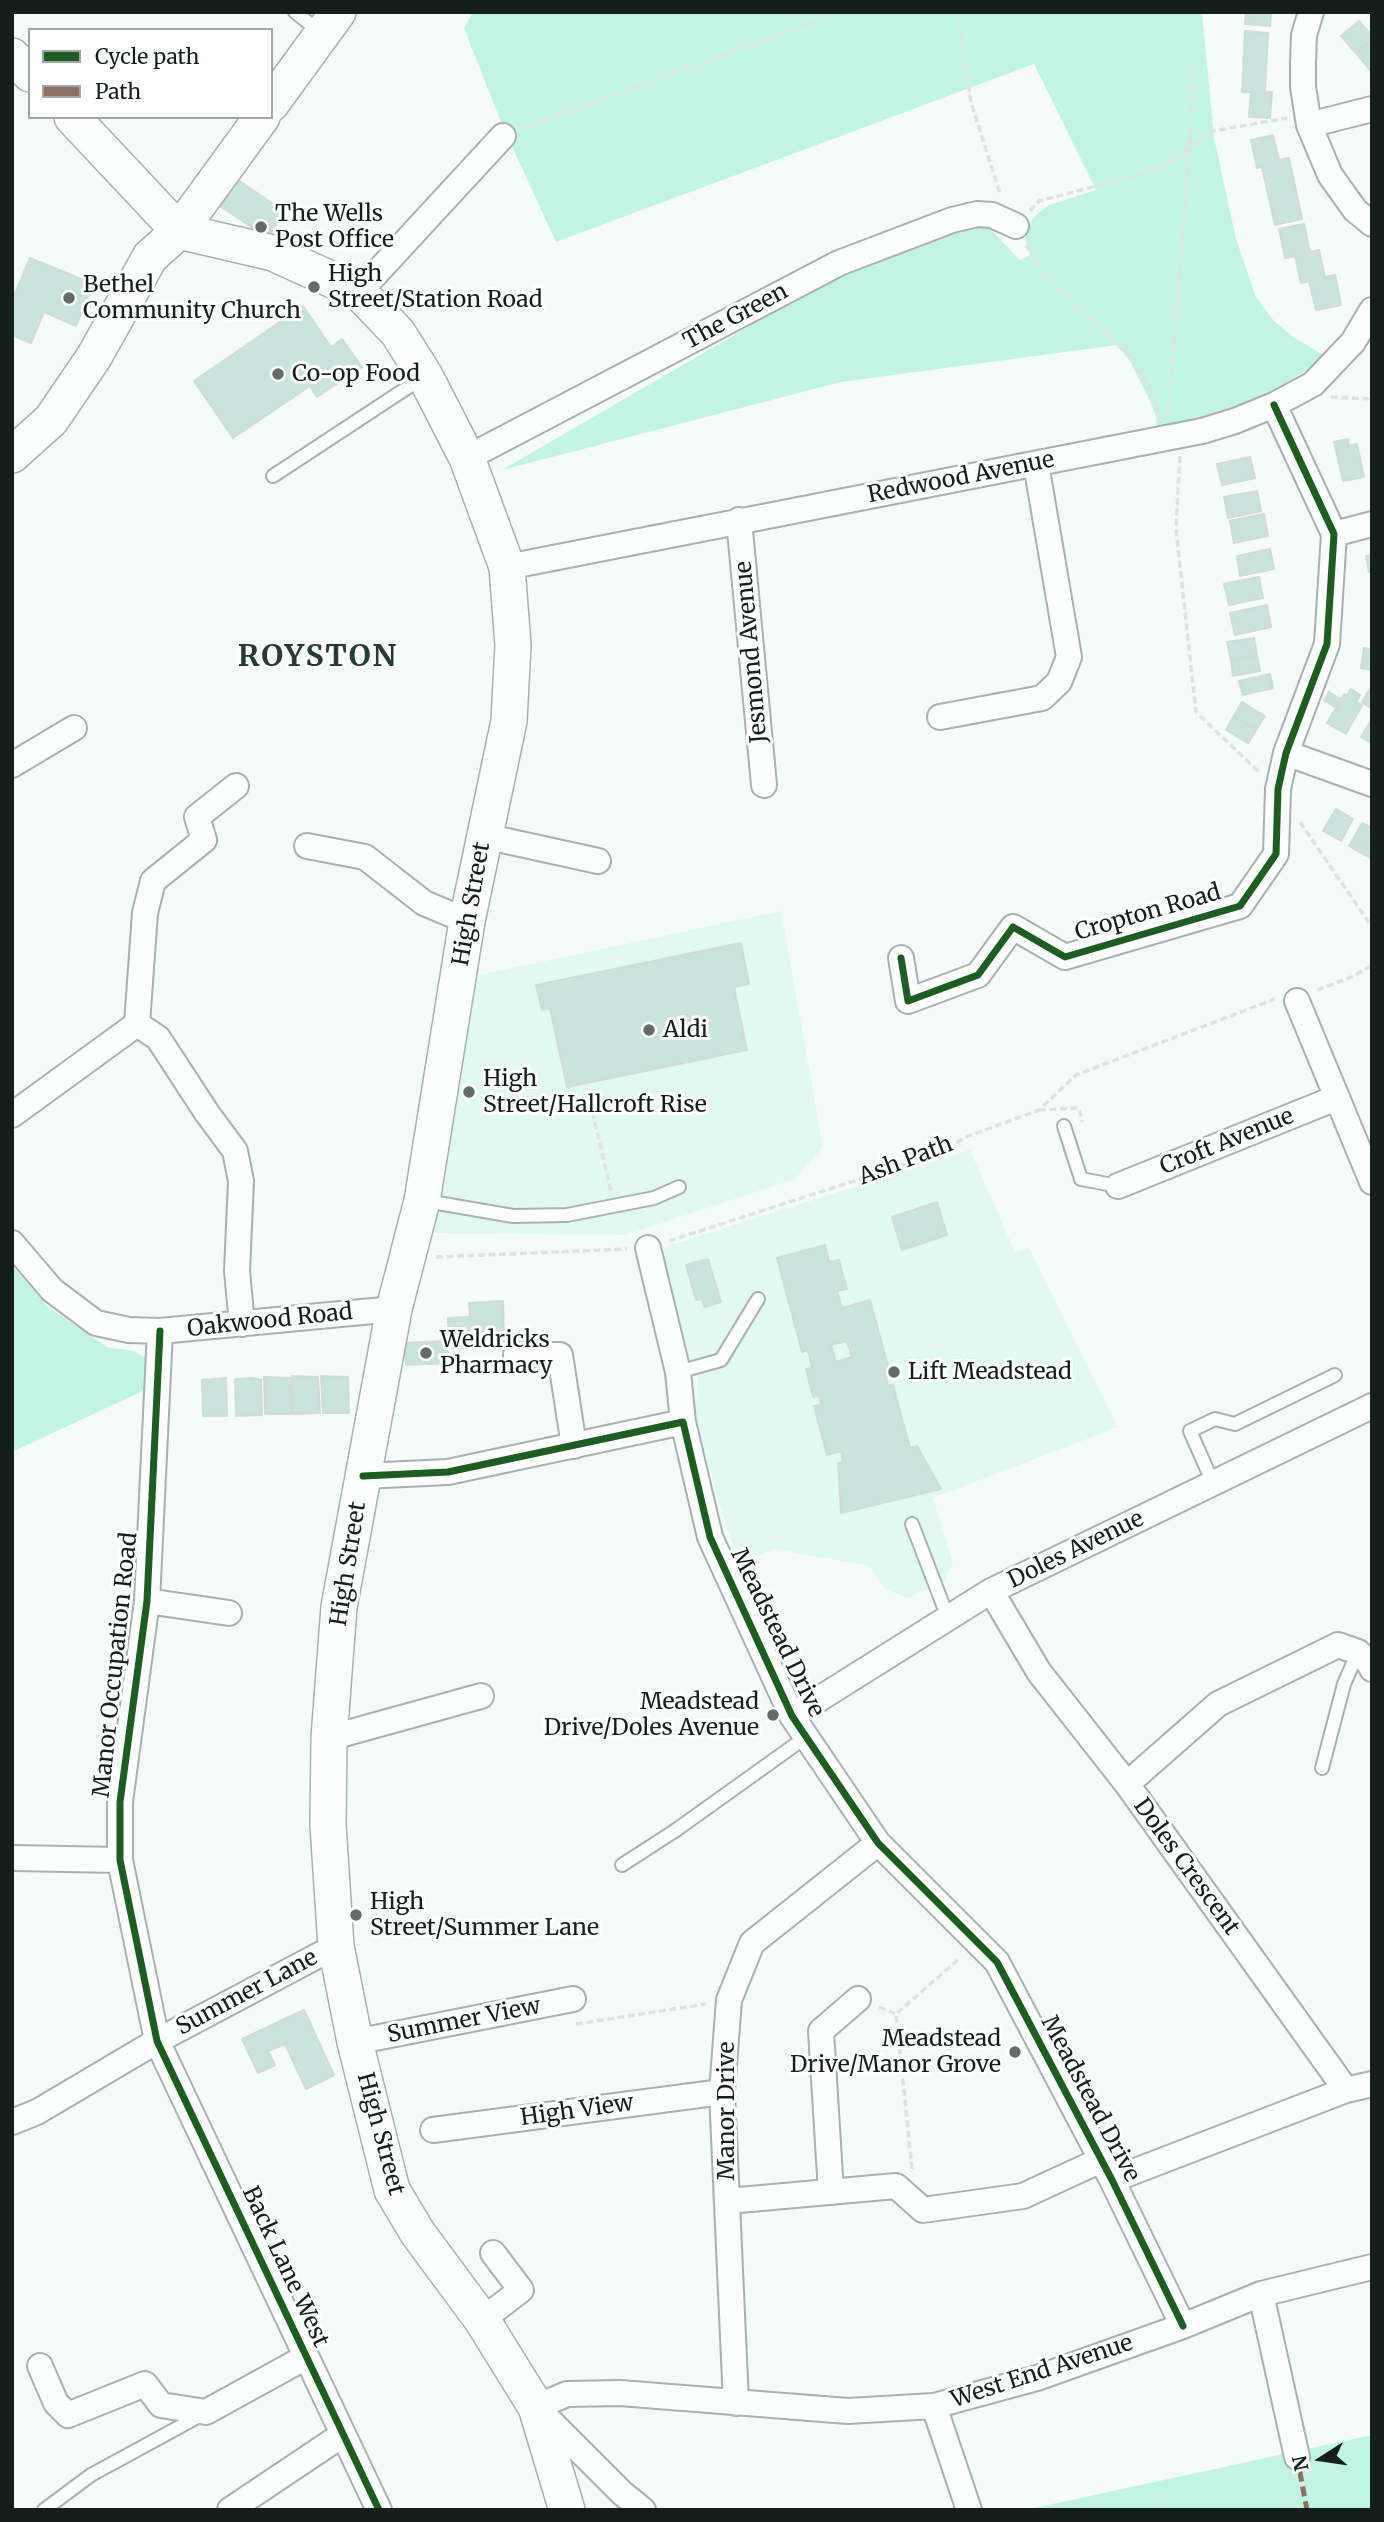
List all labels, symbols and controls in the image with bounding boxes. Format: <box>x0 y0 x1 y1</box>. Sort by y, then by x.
legend <box>28 28 273 119</box>
text: Cycle path <box>95 43 199 70</box>
text: Path <box>95 78 141 105</box>
place label: The Wells Post Office <box>275 200 394 254</box>
marker: The Wells Post Office <box>253 219 269 235</box>
place label: High Street/Station Road <box>328 260 543 314</box>
place label: Bethel Community Church <box>83 271 301 325</box>
street label: The Green <box>679 278 793 356</box>
marker: High Street/Station Road <box>306 279 322 295</box>
marker: Bethel Community Church <box>61 290 77 306</box>
place label: Co-op Food <box>292 360 420 388</box>
marker: Co-op Food <box>270 366 286 382</box>
street label: Redwood Avenue <box>865 446 1057 510</box>
street label: Jesmond Avenue <box>730 560 774 744</box>
district label: ROYSTON <box>239 640 397 676</box>
street label: High Street <box>448 840 496 968</box>
street label: Cropton Road <box>1072 879 1224 947</box>
place label: Aldi <box>663 1016 708 1044</box>
marker: Aldi <box>641 1022 657 1038</box>
place label: High Street/Hallcroft Rise <box>483 1065 707 1119</box>
marker: High Street/Hallcroft Rise <box>461 1084 477 1100</box>
street label: Croft Avenue <box>1156 1103 1298 1181</box>
street label: Ash Path <box>855 1130 957 1192</box>
street label: Oakwood Road <box>186 1299 354 1343</box>
place label: Weldricks Pharmacy <box>440 1326 553 1380</box>
marker: Weldricks Pharmacy <box>418 1345 434 1361</box>
place label: Lift Meadstead <box>908 1358 1072 1386</box>
marker: Lift Meadstead <box>886 1364 902 1380</box>
street label: High Street <box>326 1500 372 1628</box>
street label: Doles Avenue <box>1004 1505 1148 1595</box>
street label: Manor Occupation Road <box>88 1531 144 1799</box>
street label: Meadstead Drive <box>724 1544 830 1722</box>
place label: Meadstead Drive/Doles Avenue <box>544 1688 759 1742</box>
marker: Meadstead Drive/Doles Avenue <box>765 1707 781 1723</box>
street label: Doles Crescent <box>1127 1793 1245 1941</box>
place label: High Street/Summer Lane <box>370 1888 599 1942</box>
marker: High Street/Summer Lane <box>348 1907 364 1923</box>
street label: Summer Lane <box>172 1944 322 2042</box>
street label: Summer View <box>385 1993 543 2049</box>
street label: Meadstead Drive <box>1035 2011 1145 2187</box>
place label: Meadstead Drive/Manor Grove <box>790 2025 1001 2079</box>
street label: Manor Drive <box>713 2041 741 2181</box>
marker: Meadstead Drive/Manor Grove <box>1007 2044 1023 2060</box>
street label: High Street <box>350 2070 410 2198</box>
street label: High View <box>519 2089 635 2133</box>
street label: Back Lane West <box>236 2182 334 2352</box>
street label: West End Avenue <box>948 2330 1136 2414</box>
north arrow <box>1286 2424 1356 2494</box>
text: N <box>1287 2454 1314 2473</box>

